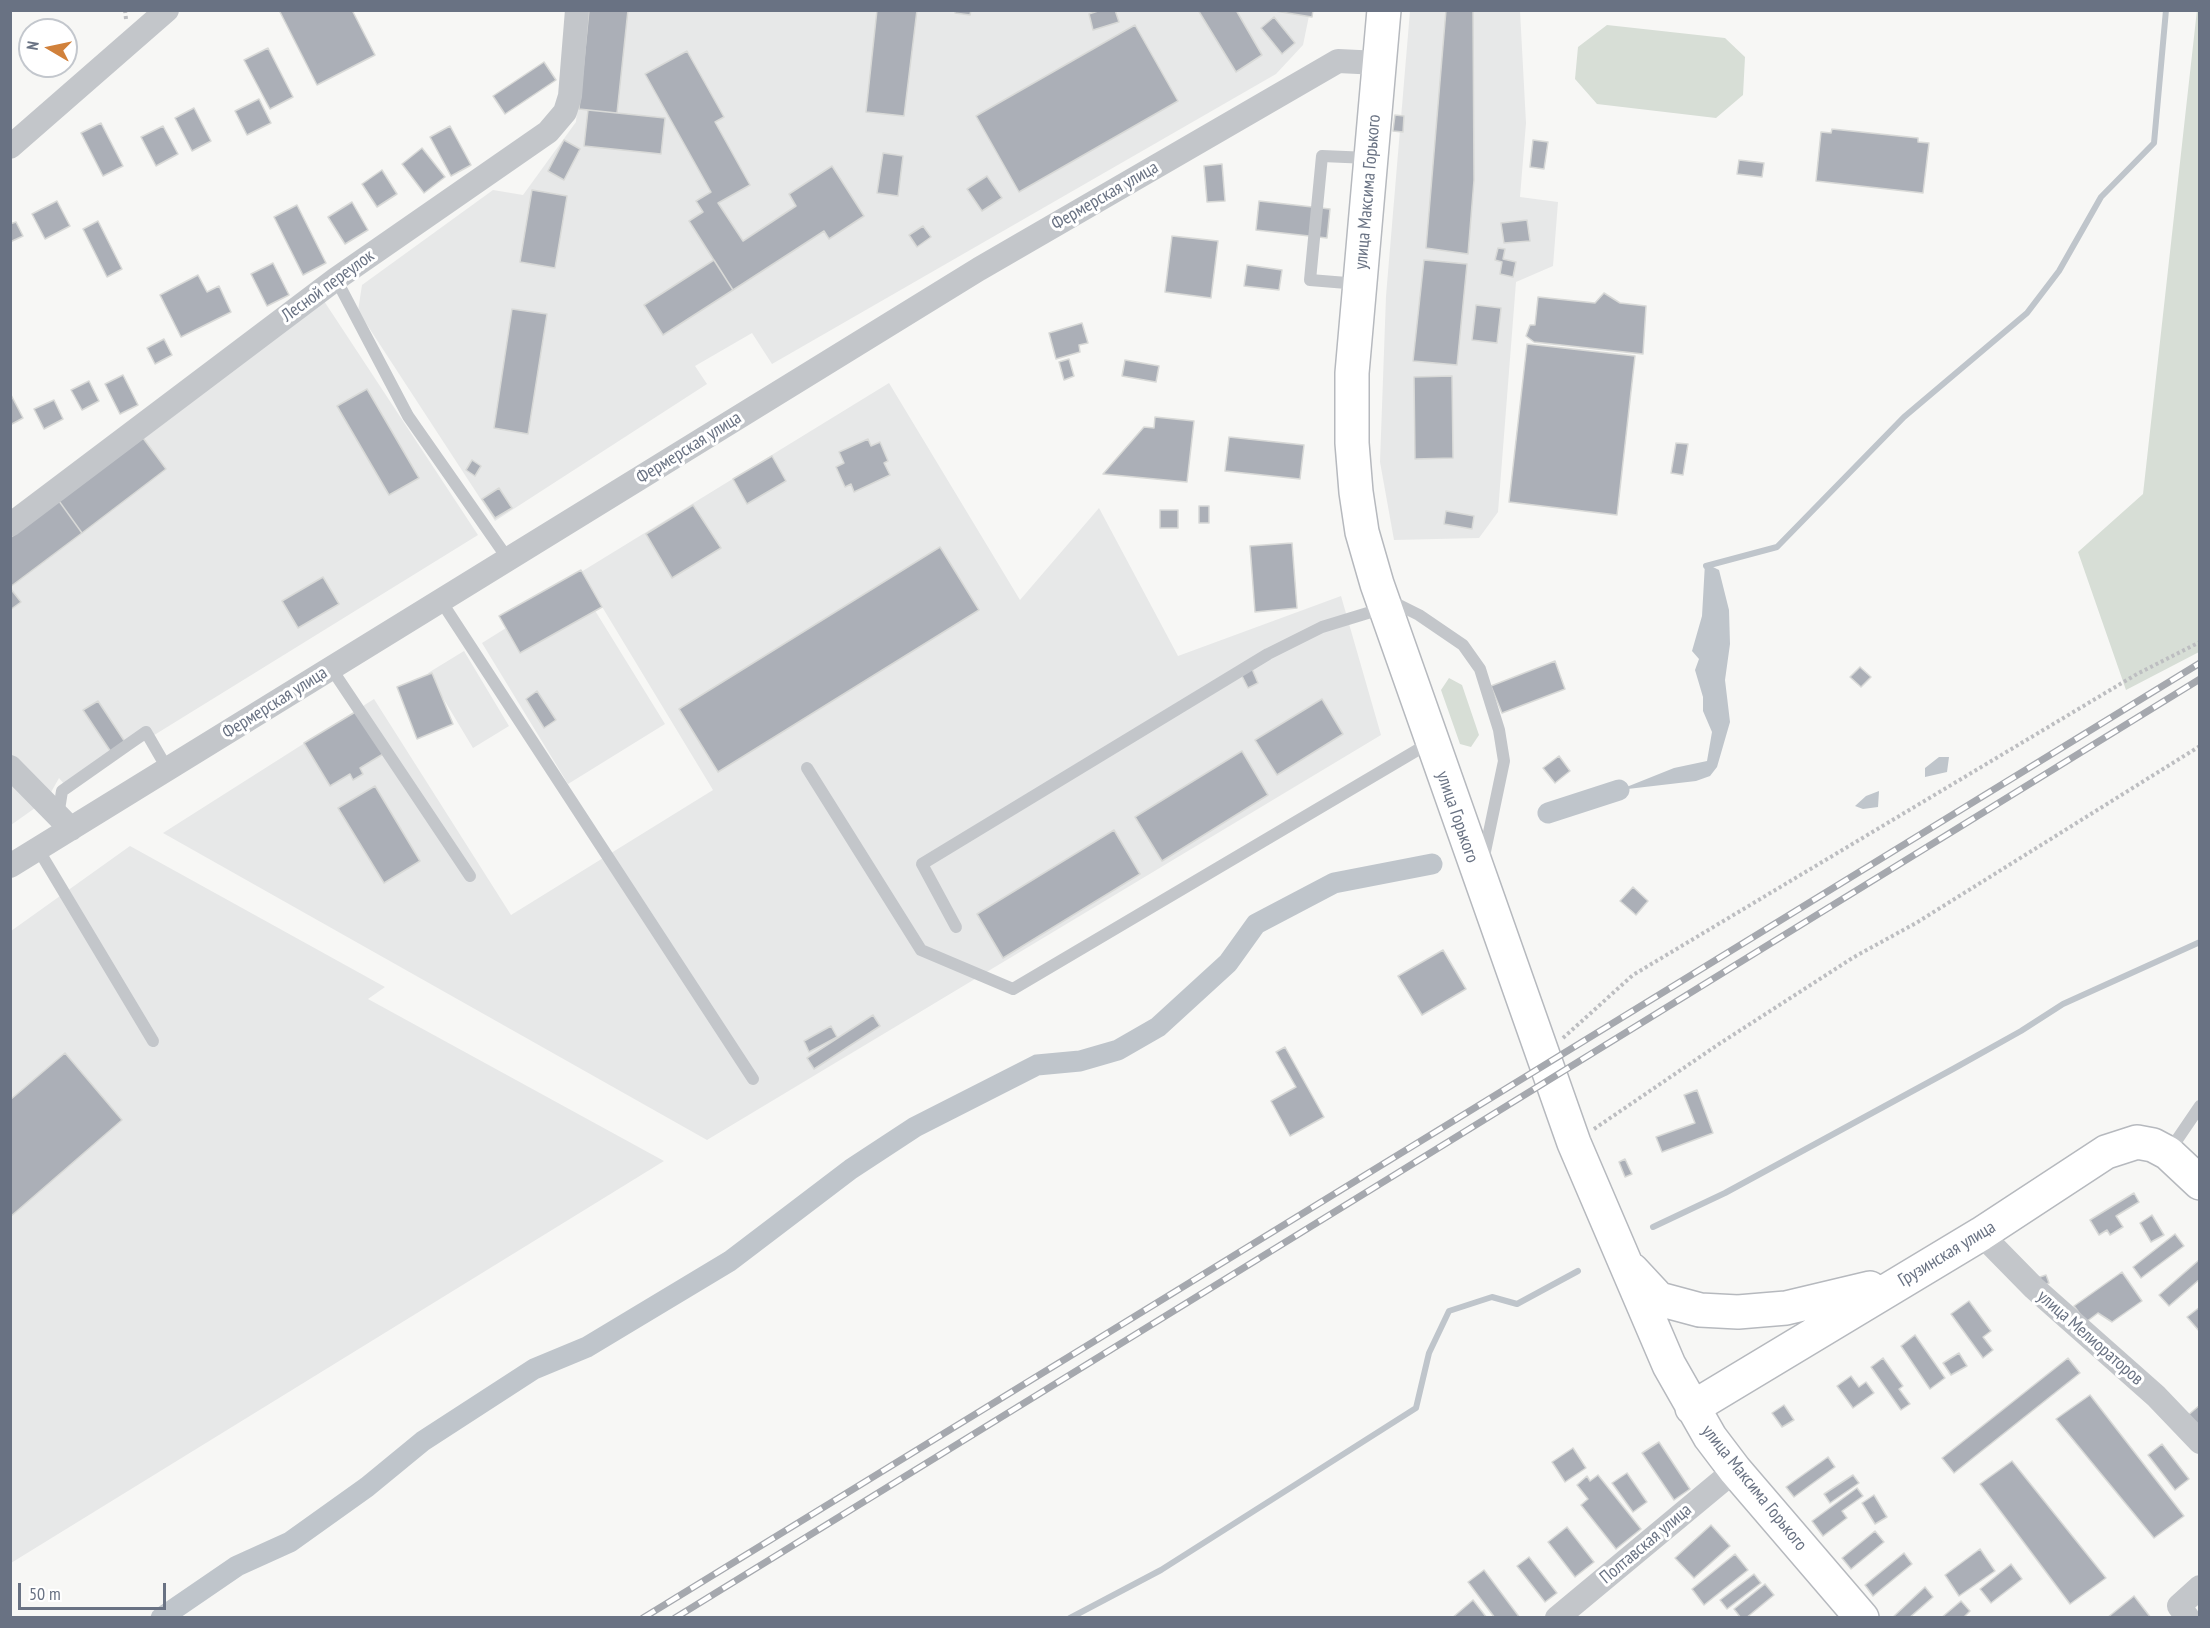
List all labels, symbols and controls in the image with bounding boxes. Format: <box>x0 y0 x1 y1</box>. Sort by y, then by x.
north arrow <box>18 18 78 78</box>
text: N <box>22 40 43 51</box>
street label: улица Максима Горького <box>1350 114 1386 270</box>
street label: Фермерская улица <box>1048 157 1162 235</box>
street label: Лесной переулок <box>278 245 378 327</box>
street label: Фермерская улица <box>633 407 745 489</box>
street label: Фермерская улица <box>219 662 331 744</box>
street label: улица Горького <box>1431 768 1483 866</box>
street label: Грузинская улица <box>1894 1217 2000 1291</box>
street label: улица Мелиораторов <box>2033 1286 2147 1390</box>
street label: улица Максима Горького <box>1697 1421 1811 1555</box>
street label: Полтавская улица <box>1596 1499 1696 1589</box>
scale bar <box>21 1571 170 1609</box>
text: 50 m <box>29 1582 61 1605</box>

